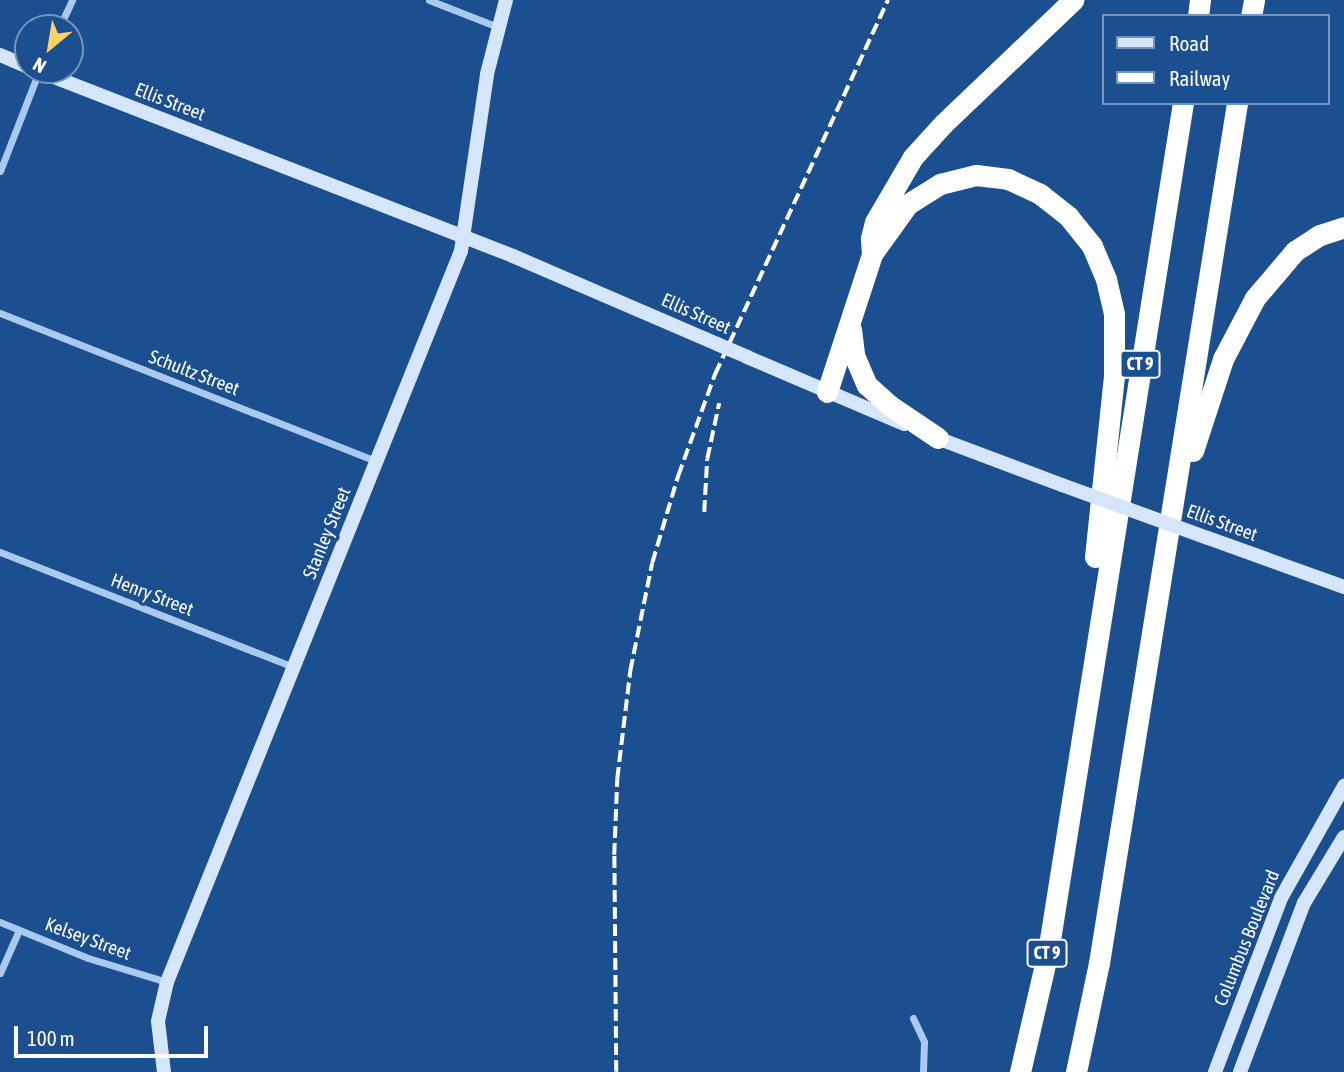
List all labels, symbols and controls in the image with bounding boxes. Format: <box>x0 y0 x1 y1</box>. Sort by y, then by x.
north arrow <box>14 14 84 84</box>
legend <box>1102 14 1330 105</box>
text: Road <box>1169 31 1209 55</box>
text: N <box>29 53 50 78</box>
text: Railway <box>1169 66 1230 90</box>
street label: Ellis Street <box>132 78 208 126</box>
street label: Ellis Street <box>658 289 734 339</box>
street label: Schultz Street <box>146 345 242 401</box>
road number: CT 9 <box>1119 350 1161 378</box>
street label: Stanley Street <box>298 484 356 582</box>
street label: Ellis Street <box>1184 500 1260 546</box>
street label: Henry Street <box>107 569 197 621</box>
street label: Columbus Boulevard <box>1209 867 1285 1009</box>
street label: Kelsey Street <box>42 913 134 965</box>
road number: CT 9 <box>1026 938 1068 968</box>
scale bar <box>18 1012 212 1056</box>
text: 100 m <box>27 1026 75 1050</box>

